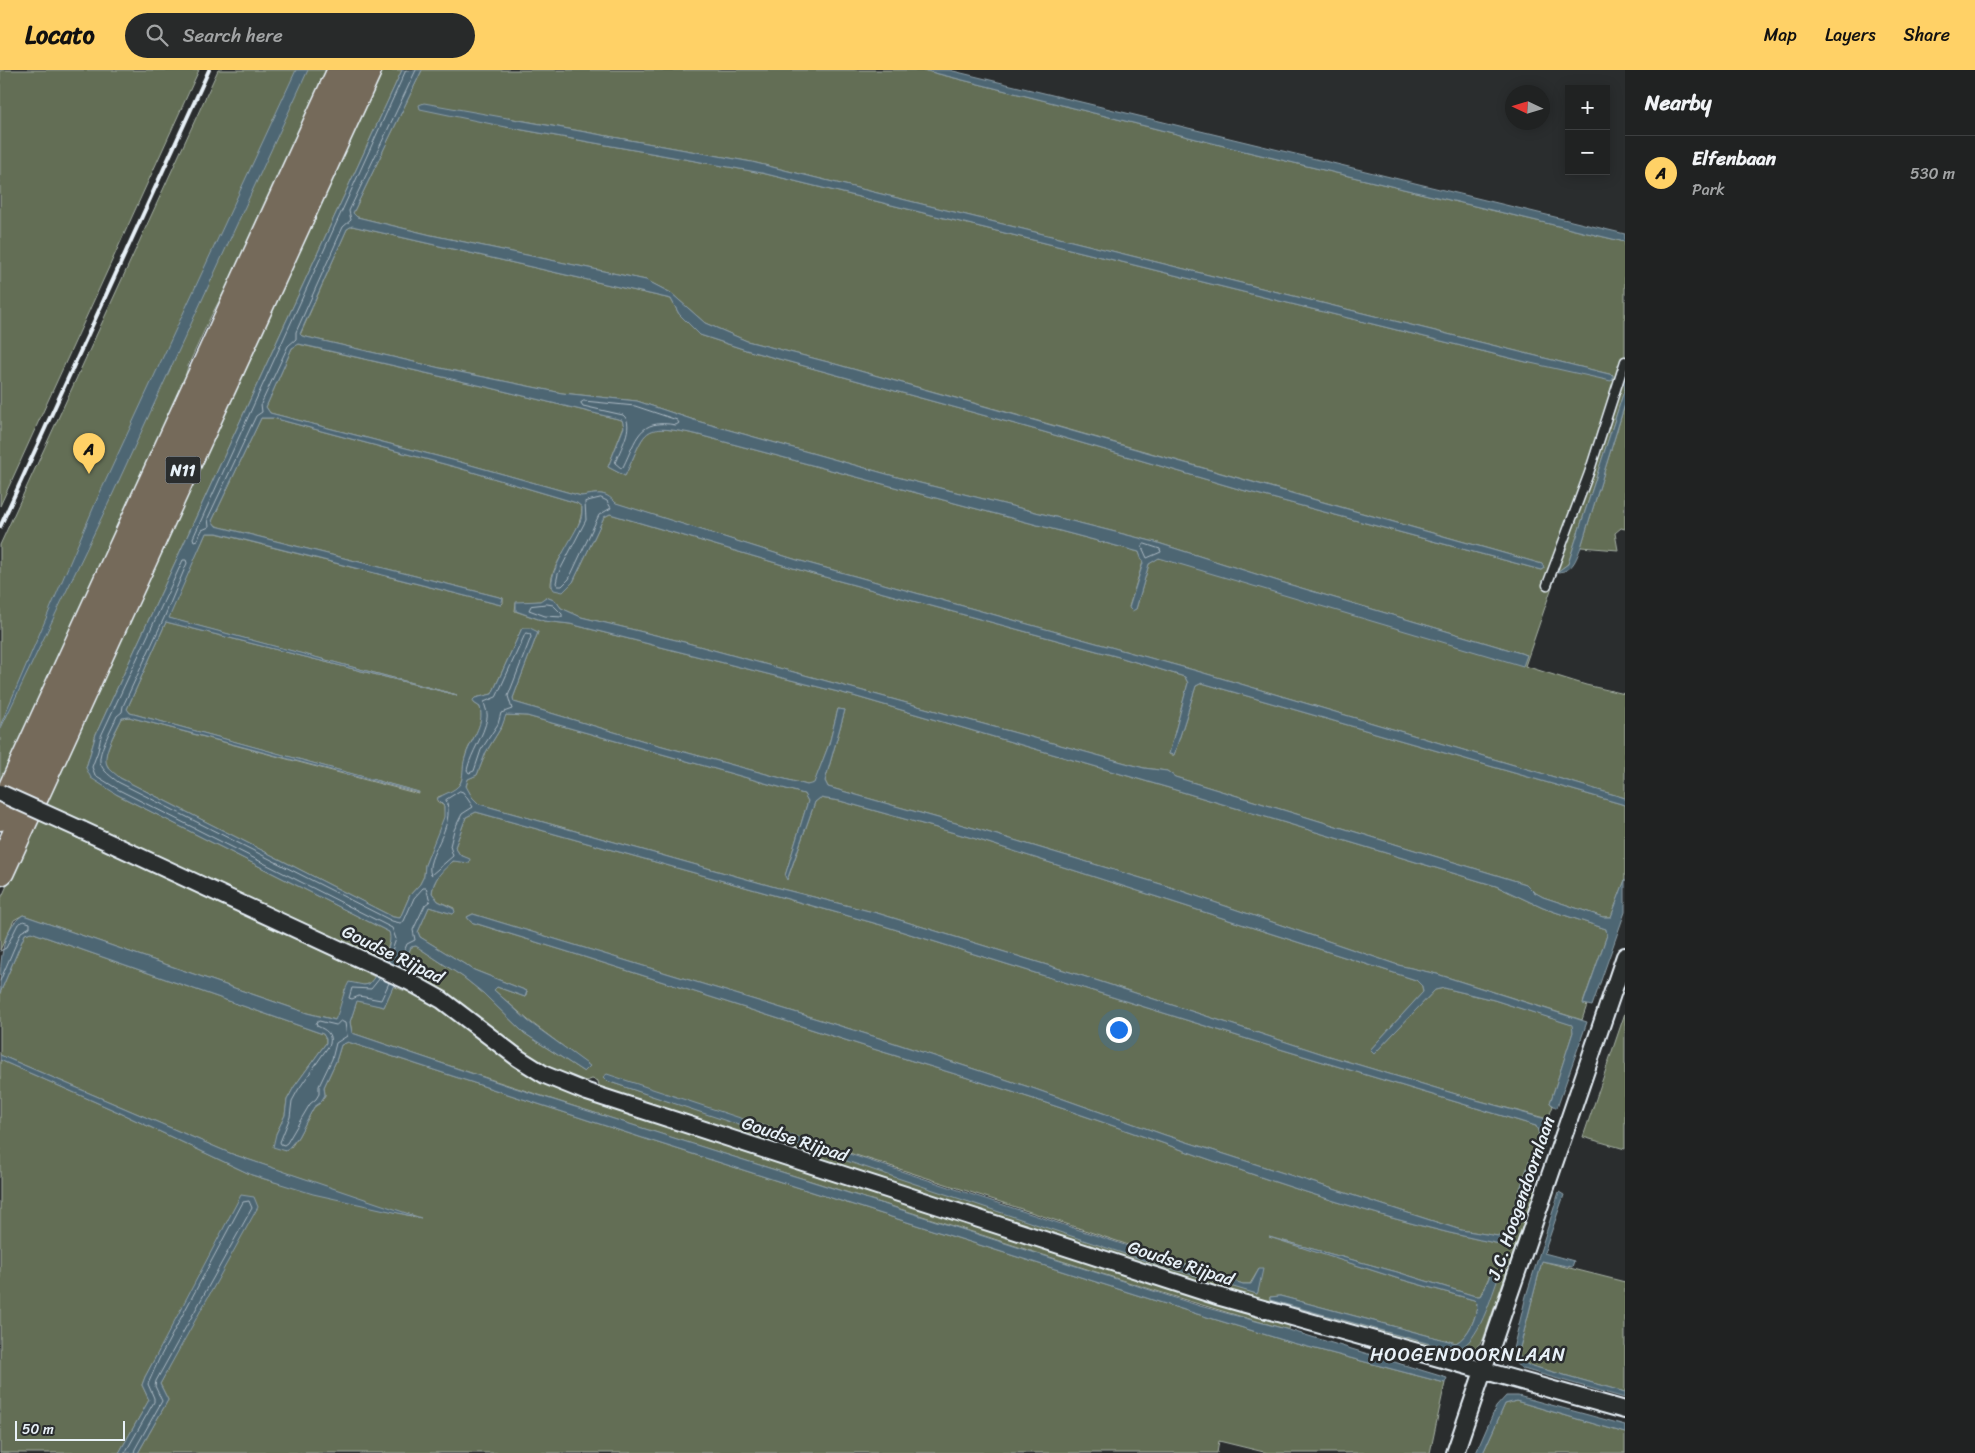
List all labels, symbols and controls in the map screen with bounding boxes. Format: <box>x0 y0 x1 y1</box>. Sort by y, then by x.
search box <box>125 13 475 58</box>
text: Locato <box>25 14 95 56</box>
text: Search here <box>183 19 283 52</box>
text: Map <box>1764 19 1797 51</box>
text: Layers <box>1825 19 1876 51</box>
text: Share <box>1904 19 1950 51</box>
icon: search <box>143 21 171 49</box>
text: Nearby <box>1645 84 1711 122</box>
north arrow <box>1505 85 1550 130</box>
map controls <box>1565 85 1610 175</box>
button: + <box>1565 85 1610 130</box>
button: − <box>1565 130 1610 175</box>
text: Elfenbaan <box>1692 142 1776 175</box>
text: A <box>1656 159 1666 188</box>
text: 530 m <box>1910 159 1955 188</box>
text: Park <box>1692 175 1725 204</box>
pin: A <box>73 433 105 474</box>
road number: N11 <box>166 456 200 484</box>
street label: Goudse Rijpad <box>336 915 451 993</box>
your location <box>1106 1017 1132 1043</box>
street label: Goudse Rijpad <box>738 1107 854 1172</box>
street label: J.C. Hoogendoornlaan <box>1478 1111 1564 1285</box>
street label: Goudse Rijpad <box>1124 1231 1240 1296</box>
district label: HOOGENDOORNLAAN <box>1370 1338 1566 1371</box>
text: 50 m <box>22 1417 54 1442</box>
scale bar <box>15 1418 125 1441</box>

